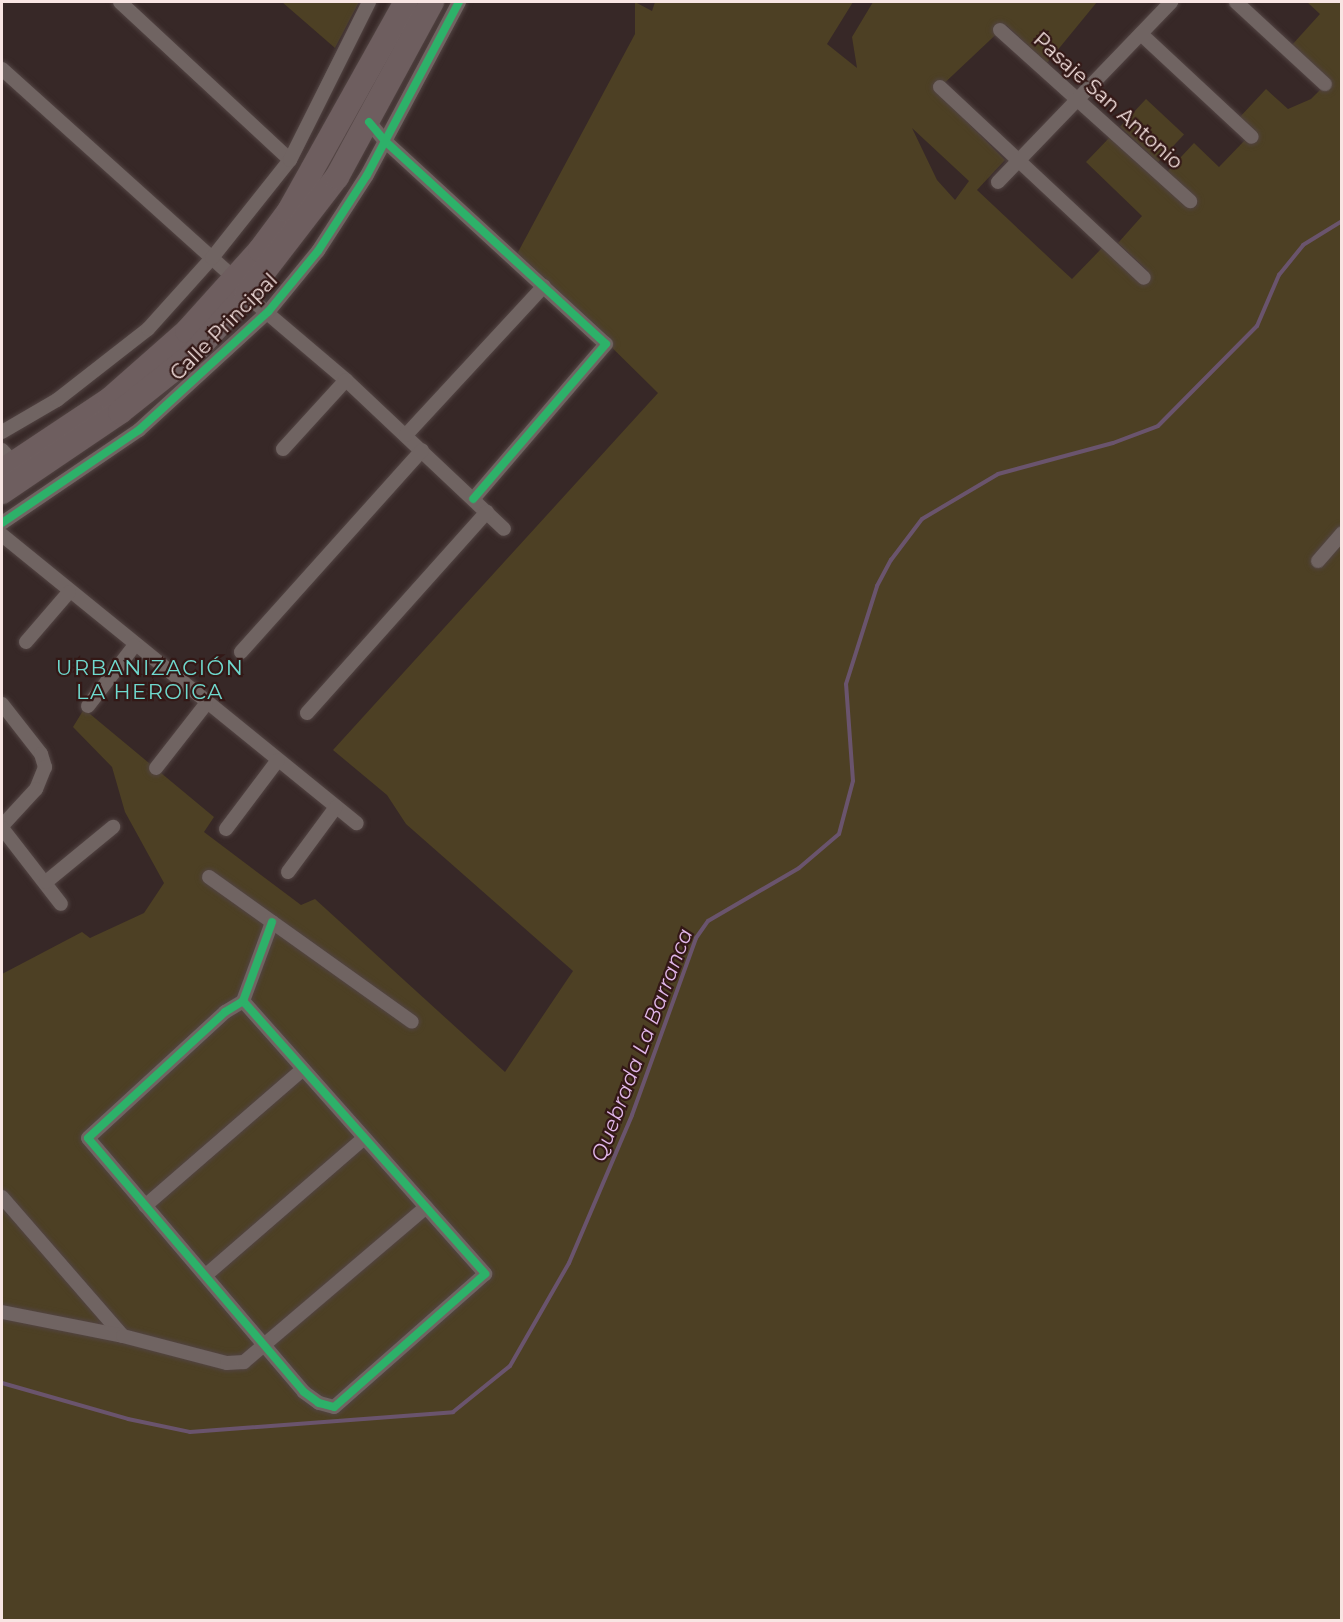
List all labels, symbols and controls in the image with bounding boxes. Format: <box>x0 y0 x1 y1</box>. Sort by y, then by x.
street label: Pasaje San Antonio <box>1028 28 1188 174</box>
street label: Calle Principal <box>165 268 283 386</box>
district label: URBANIZACIÓN LA HEROICA <box>56 655 244 705</box>
water label: Quebrada La Barranca <box>586 925 698 1165</box>

